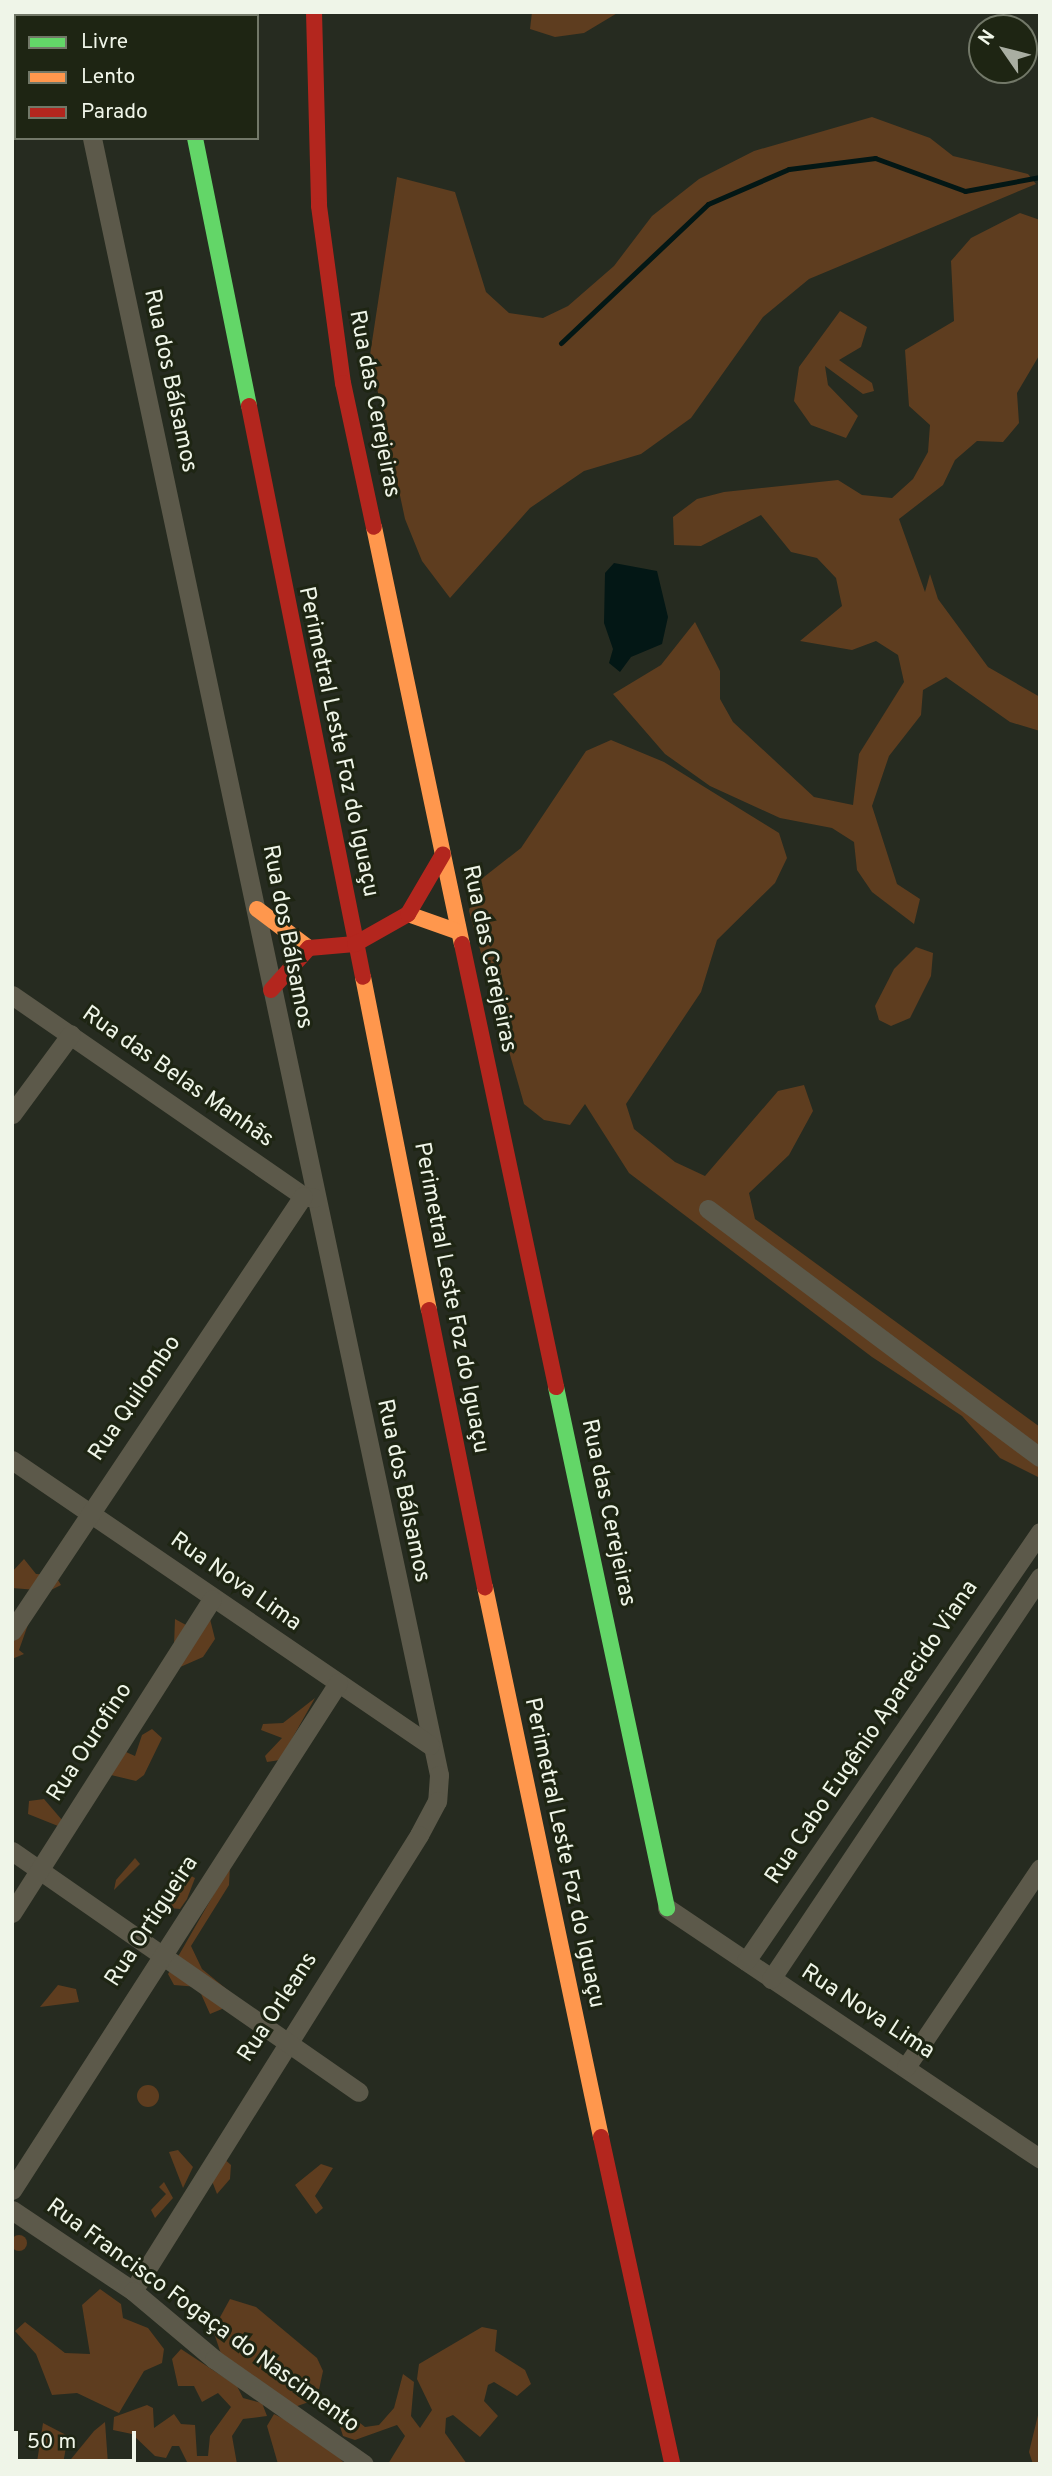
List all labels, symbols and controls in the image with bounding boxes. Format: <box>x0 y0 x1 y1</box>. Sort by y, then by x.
legend <box>14 14 259 140</box>
north arrow <box>968 14 1038 84</box>
text: N <box>974 26 1001 51</box>
text: Livre <box>81 29 128 56</box>
text: Lento <box>81 64 135 91</box>
text: Parado <box>81 99 148 126</box>
street label: Rua dos Bálsamos <box>136 287 202 475</box>
street label: Rua das Cerejeiras <box>341 308 405 500</box>
street label: Perimetral Leste Foz do Iguaçu <box>291 584 383 900</box>
street label: Rua dos Bálsamos <box>255 843 317 1031</box>
street label: Rua das Cerejeiras <box>455 863 521 1055</box>
street label: Rua das Belas Manhãs <box>76 1001 278 1155</box>
street label: Perimetral Leste Foz do Iguaçu <box>406 1140 494 1456</box>
street label: Rua Quilombo <box>84 1331 188 1467</box>
street label: Rua dos Bálsamos <box>369 1397 435 1585</box>
street label: Rua das Cerejeiras <box>574 1417 640 1609</box>
street label: Rua Nova Lima <box>164 1528 306 1638</box>
street label: Rua Cabo Eugênio Aparecido Viana <box>760 1575 986 1891</box>
street label: Rua Ourofino <box>42 1678 140 1808</box>
street label: Perimetral Leste Foz do Iguaçu <box>517 1695 609 2011</box>
street label: Rua Ortigueira <box>100 1851 206 1993</box>
street label: Rua Orleans <box>233 1948 325 2068</box>
street label: Rua Nova Lima <box>795 1960 939 2066</box>
street label: Rua Francisco Fogaça do Nascimento <box>40 2194 364 2440</box>
scale bar <box>18 2416 140 2460</box>
text: 50 m <box>27 2429 76 2456</box>

